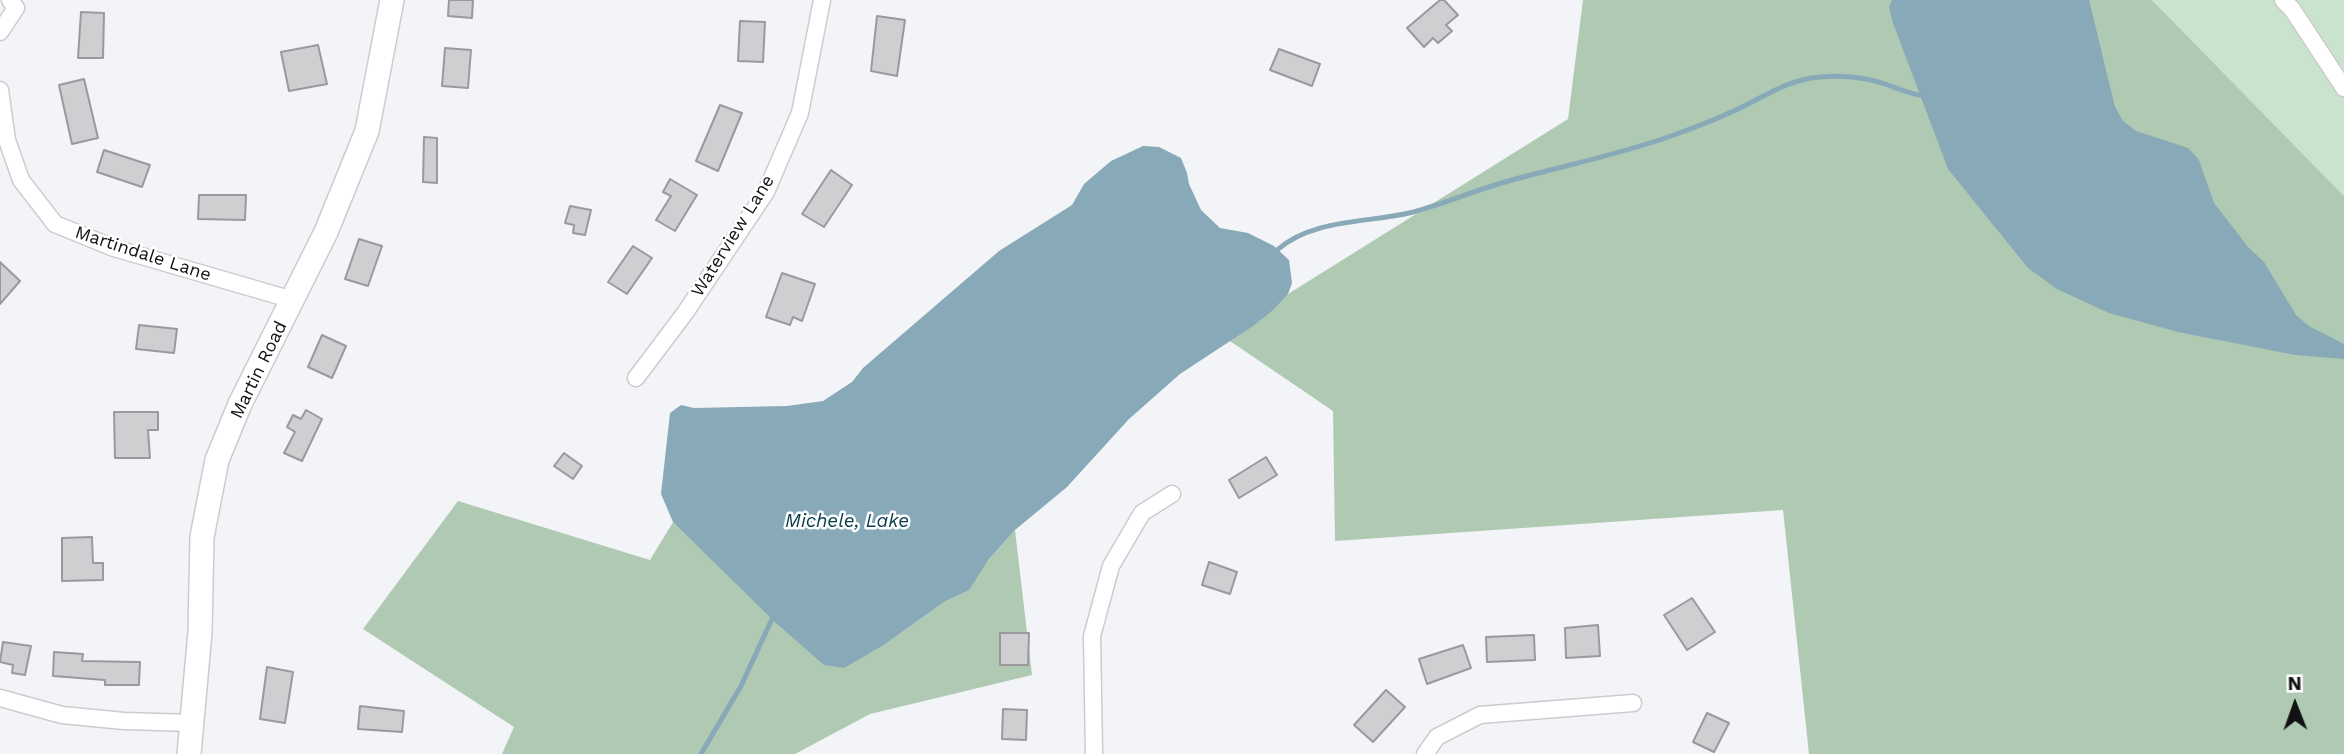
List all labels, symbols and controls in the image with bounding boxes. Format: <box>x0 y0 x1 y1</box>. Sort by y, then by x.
street label: Waterview Lane <box>687 171 779 301</box>
street label: Martindale Lane <box>72 222 214 286</box>
street label: Martin Road <box>226 318 292 422</box>
water label: Michele, Lake <box>785 510 909 532</box>
north arrow <box>2260 670 2330 740</box>
text: N <box>2287 672 2302 695</box>

